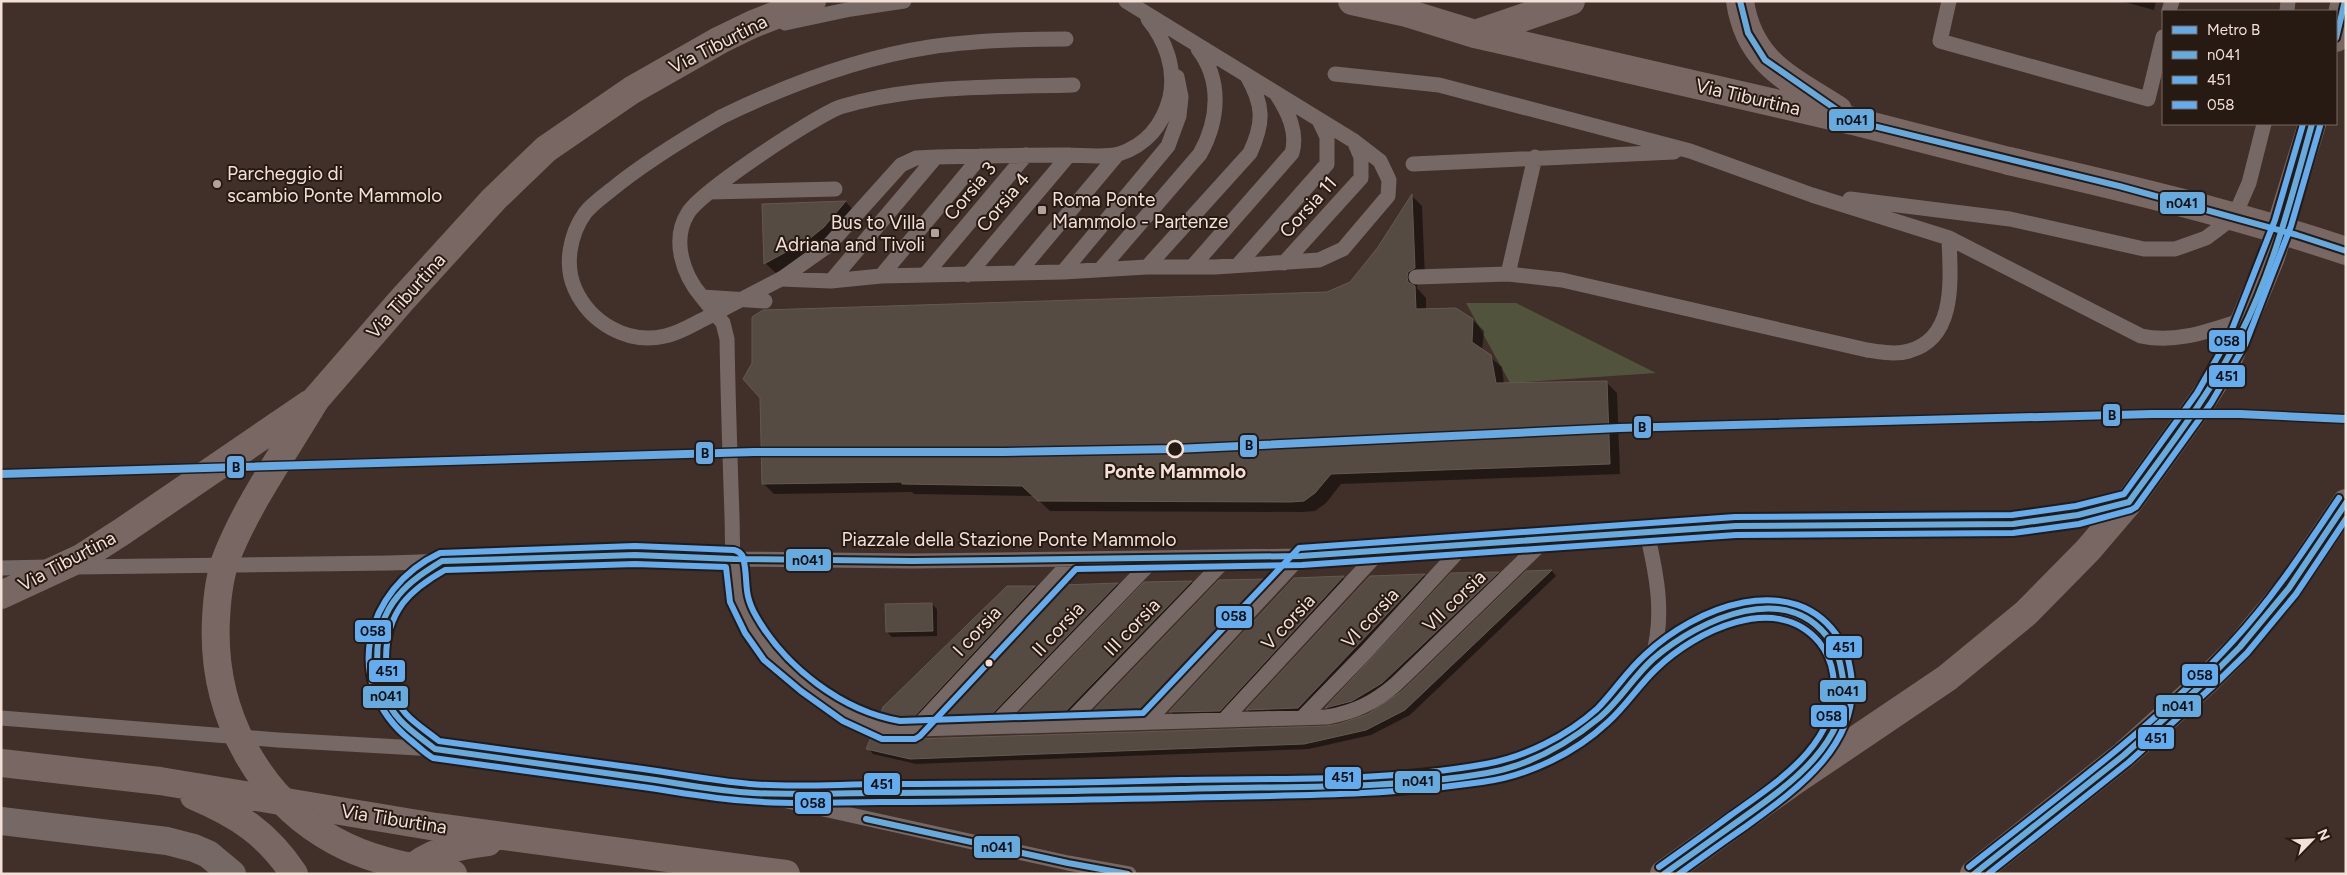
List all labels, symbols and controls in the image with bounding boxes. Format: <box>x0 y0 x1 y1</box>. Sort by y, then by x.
street label: Via Tiburtina <box>665 9 771 79</box>
legend <box>2162 10 2337 125</box>
text: Metro B <box>2207 21 2260 39</box>
text: n041 <box>2207 46 2241 64</box>
text: 451 <box>2207 71 2231 89</box>
street label: Via Tiburtina <box>1693 74 1803 120</box>
text: 058 <box>2207 96 2234 114</box>
line badge: n041 <box>1828 108 1875 132</box>
text: n041 <box>1836 112 1868 129</box>
street label: Corsia 3 <box>939 157 1001 225</box>
place label: Parcheggio di scambio Ponte Mammolo <box>227 162 442 207</box>
street label: Corsia 4 <box>972 167 1035 236</box>
street label: Corsia 11 <box>1275 172 1341 242</box>
marker: Parcheggio di scambio Ponte Mammolo <box>211 178 223 190</box>
place label: Roma Ponte Mammolo - Partenze <box>1052 188 1228 233</box>
line badge: n041 <box>2159 191 2206 215</box>
text: n041 <box>2166 195 2198 212</box>
marker: Roma Ponte Mammolo - Partenze <box>1036 204 1048 216</box>
place label: Bus to Villa Adriana and Tivoli <box>775 211 925 256</box>
marker: Bus to Villa Adriana and Tivoli <box>929 227 941 239</box>
street label: Via Tiburtina <box>362 249 450 343</box>
line badge: 058 <box>2208 329 2246 353</box>
text: 058 <box>2214 333 2240 350</box>
line badge: 451 <box>2208 364 2246 388</box>
text: 451 <box>2216 368 2238 385</box>
line badge: B <box>2102 403 2121 427</box>
text: B <box>2108 407 2117 424</box>
line badge: B <box>1633 415 1652 439</box>
text: B <box>1638 419 1647 436</box>
line badge: B <box>1239 434 1258 458</box>
text: B <box>1245 437 1254 454</box>
marker: Ponte Mammolo <box>1166 440 1184 458</box>
line badge: B <box>695 441 714 465</box>
text: B <box>701 445 710 462</box>
line badge: B <box>226 455 245 479</box>
text: B <box>232 459 241 476</box>
place label: Ponte Mammolo <box>1104 460 1246 483</box>
street label: Via Tiburtina <box>14 526 120 596</box>
street label: Piazzale della Stazione Ponte Mammolo <box>842 528 1176 551</box>
line badge: n041 <box>785 548 832 572</box>
text: n041 <box>792 552 824 569</box>
street label: VII corsia <box>1418 565 1490 637</box>
street label: VI corsia <box>1336 583 1404 653</box>
street label: V corsia <box>1256 589 1320 655</box>
street label: III corsia <box>1099 594 1165 660</box>
street label: II corsia <box>1027 597 1089 661</box>
street label: I corsia <box>948 601 1006 661</box>
line badge: 058 <box>1215 605 1253 629</box>
text: 058 <box>1221 608 1247 625</box>
line badge: 058 <box>354 619 392 643</box>
text: 058 <box>360 623 386 640</box>
line badge: 451 <box>1825 635 1863 659</box>
text: 451 <box>1833 639 1855 656</box>
unlabelled marker <box>984 658 994 668</box>
line badge: 451 <box>368 659 406 683</box>
text: 451 <box>376 663 398 680</box>
line badge: 058 <box>2181 663 2219 687</box>
text: 058 <box>2187 667 2213 684</box>
line badge: n041 <box>1819 679 1867 703</box>
text: n041 <box>1827 683 1859 700</box>
line badge: n041 <box>362 685 409 709</box>
text: n041 <box>370 688 402 705</box>
line badge: n041 <box>2155 694 2202 718</box>
text: n041 <box>2162 698 2194 715</box>
line badge: 058 <box>1810 704 1848 728</box>
text: 058 <box>1816 708 1842 725</box>
line badge: 451 <box>2137 726 2175 750</box>
text: 451 <box>2145 730 2167 747</box>
line badge: 451 <box>1324 766 1362 790</box>
text: 451 <box>1332 769 1354 786</box>
line badge: n041 <box>1394 770 1441 794</box>
line badge: 451 <box>863 772 901 796</box>
text: n041 <box>1402 773 1434 790</box>
text: 451 <box>871 776 893 793</box>
line badge: 058 <box>794 791 832 815</box>
text: 058 <box>800 795 826 812</box>
street label: Via Tiburtina <box>339 799 449 839</box>
north arrow <box>2287 815 2337 865</box>
text: N <box>2313 827 2333 843</box>
line badge: n041 <box>973 835 1021 859</box>
text: n041 <box>981 839 1013 856</box>

